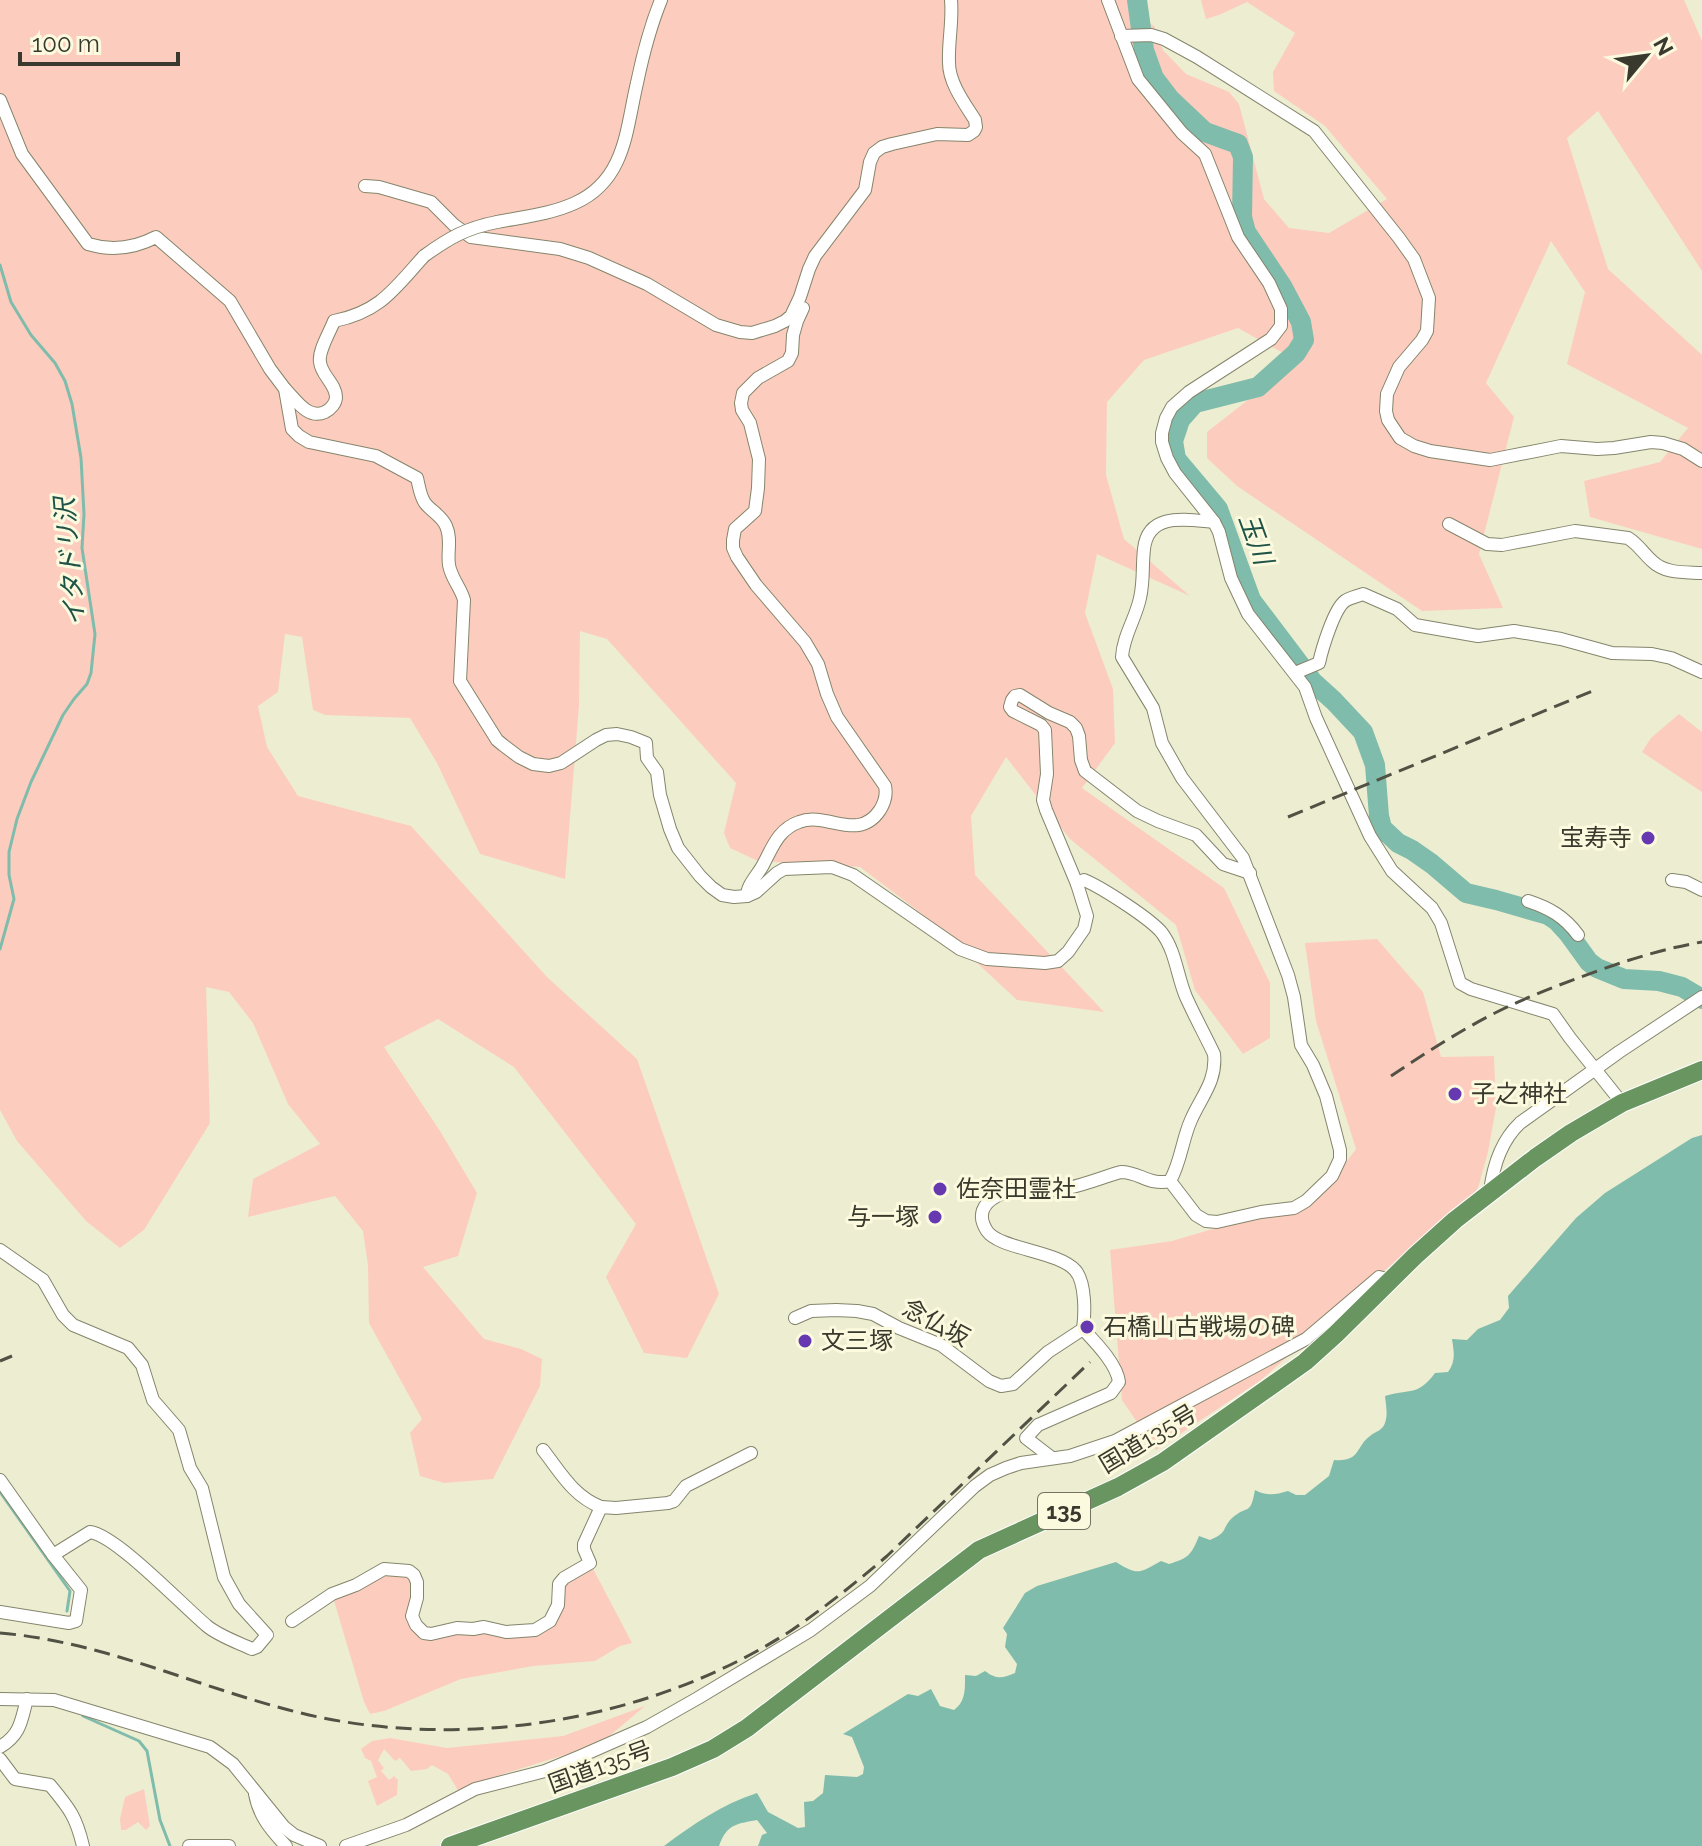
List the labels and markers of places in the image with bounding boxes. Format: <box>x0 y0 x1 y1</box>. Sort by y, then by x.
place label: 宝寿寺 <box>1560 823 1632 852</box>
marker: 宝寿寺 <box>1639 829 1657 847</box>
place label: 子之神社 <box>1471 1079 1567 1108</box>
marker: 子之神社 <box>1446 1085 1464 1103</box>
place label: 佐奈田霊社 <box>956 1174 1076 1203</box>
marker: 佐奈田霊社 <box>931 1180 949 1198</box>
place label: 与一塚 <box>847 1202 919 1231</box>
marker: 与一塚 <box>926 1208 944 1226</box>
place label: 石橋山古戦場の碑 <box>1103 1312 1295 1341</box>
marker: 石橋山古戦場の碑 <box>1078 1318 1096 1336</box>
place label: 文三塚 <box>821 1326 893 1355</box>
marker: 文三塚 <box>796 1332 814 1350</box>

